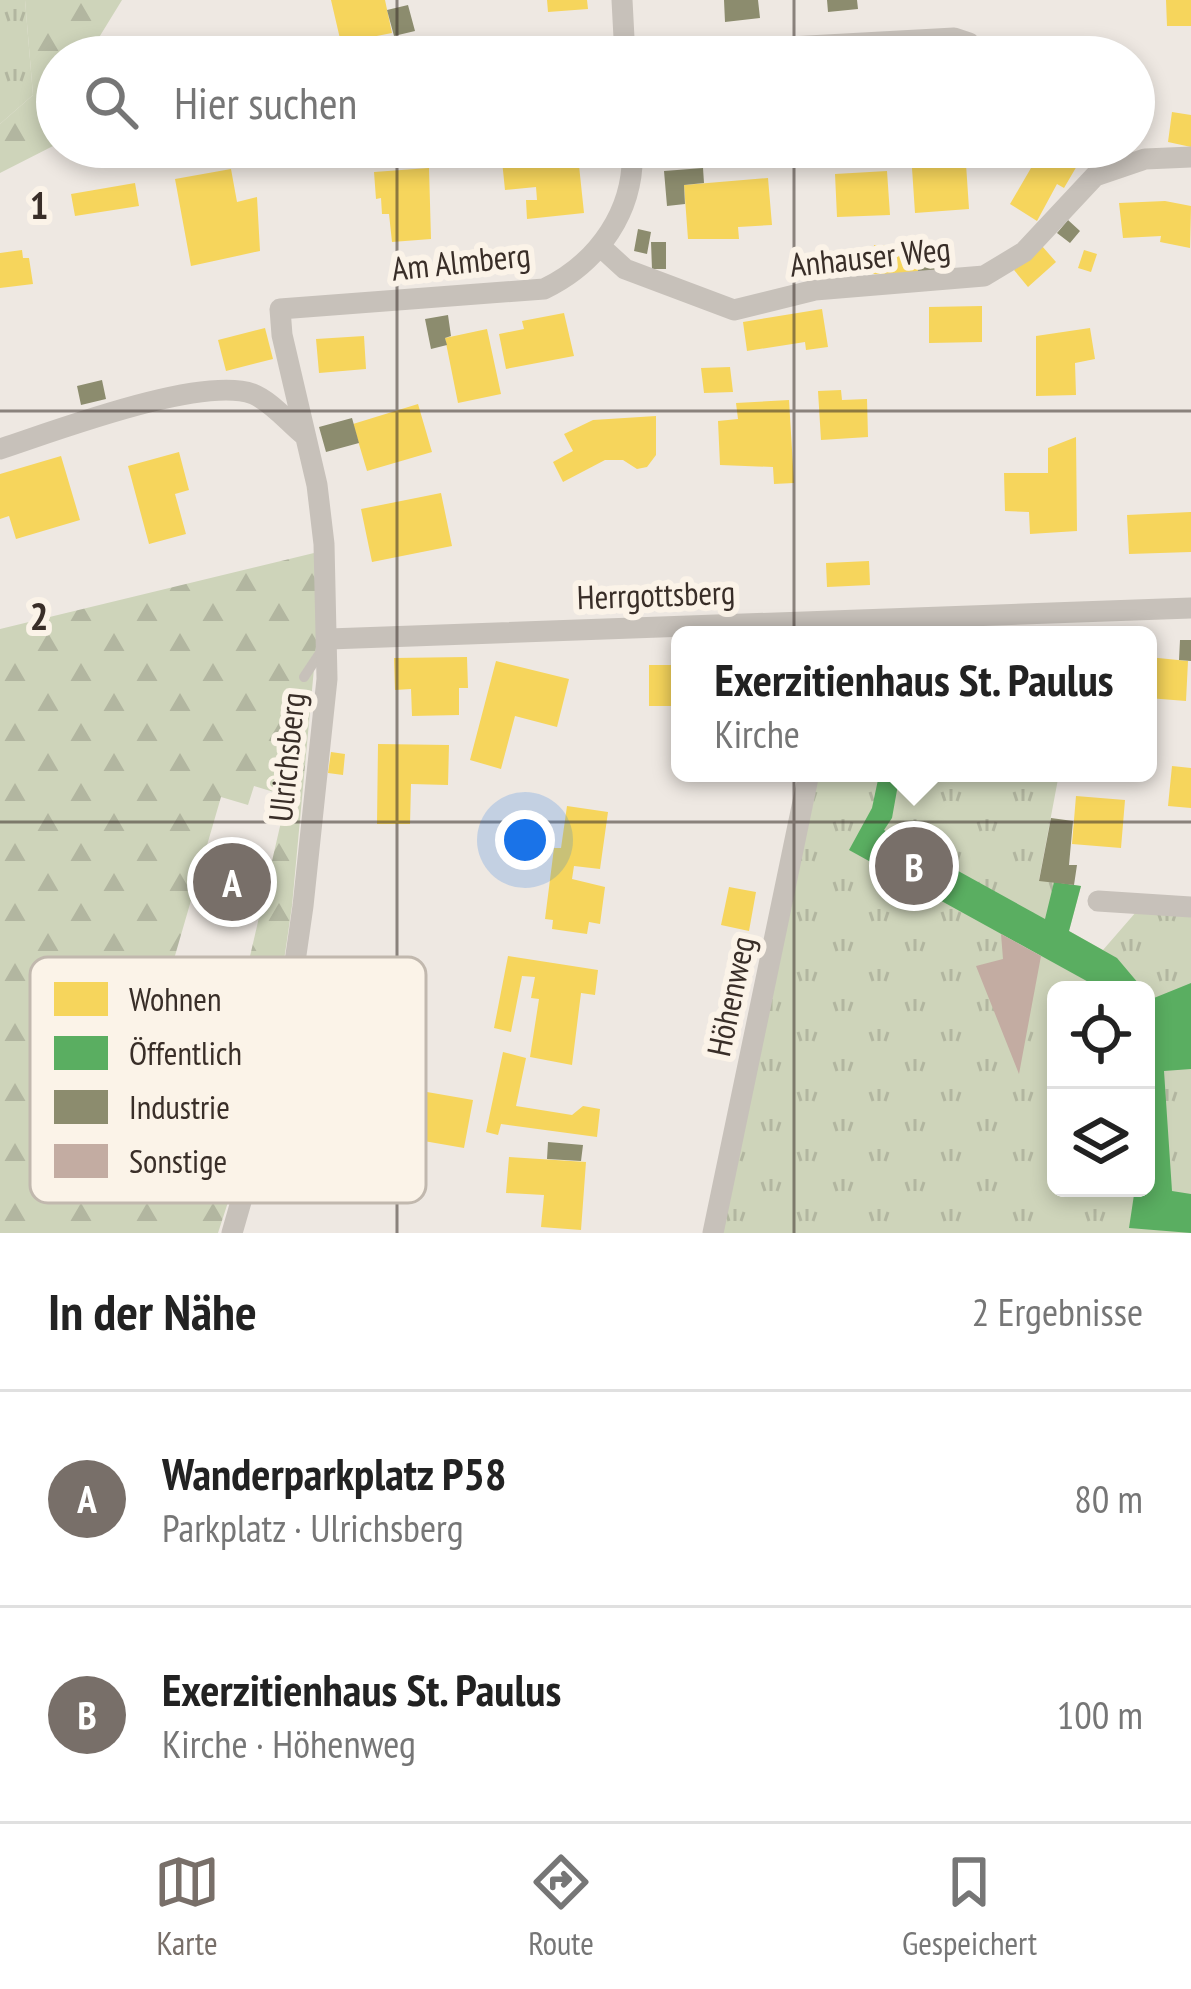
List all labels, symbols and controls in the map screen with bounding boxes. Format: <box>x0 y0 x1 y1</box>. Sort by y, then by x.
search box <box>36 36 1155 168</box>
icon: search <box>78 69 144 135</box>
text: Hier suchen <box>174 73 357 131</box>
text: 1 <box>30 179 48 230</box>
street label: Anhauser Weg <box>788 226 952 286</box>
street label: Am Almberg <box>390 232 532 290</box>
street label: Herrgottsberg <box>576 570 736 618</box>
text: 2 <box>30 590 48 641</box>
popup <box>671 626 1157 782</box>
text: Exerzitienhaus St. Paulus <box>714 650 1114 708</box>
street label: Ulrichsberg <box>258 690 314 824</box>
text: Kirche <box>714 708 800 759</box>
your location <box>495 810 555 870</box>
pin: B <box>875 821 953 911</box>
pin: A <box>193 837 271 927</box>
street label: Höhenweg <box>696 932 764 1060</box>
legend <box>30 957 426 1203</box>
text: Wohnen <box>129 977 221 1020</box>
map controls <box>1047 981 1155 1197</box>
button: locate <box>1047 981 1155 1089</box>
text: Öffentlich <box>129 1031 242 1074</box>
text: Industrie <box>129 1085 230 1128</box>
button: layers <box>1047 1089 1155 1197</box>
text: Sonstige <box>129 1139 227 1182</box>
text: In der Nähe <box>48 1278 257 1344</box>
text: 2 Ergebnisse <box>972 1286 1143 1337</box>
text: Wanderparkplatz P58 <box>162 1444 507 1502</box>
text: A <box>77 1473 97 1524</box>
text: 80 m <box>1074 1473 1143 1524</box>
text: Parkplatz · Ulrichsberg <box>162 1502 464 1553</box>
text: Exerzitienhaus St. Paulus <box>162 1660 561 1718</box>
text: B <box>77 1689 97 1740</box>
text: 100 m <box>1057 1689 1143 1740</box>
text: Kirche · Höhenweg <box>162 1718 416 1769</box>
tab: Karte <box>154 1849 220 1964</box>
tab: Route <box>528 1849 594 1964</box>
tab: Gespeichert <box>902 1849 1037 1964</box>

